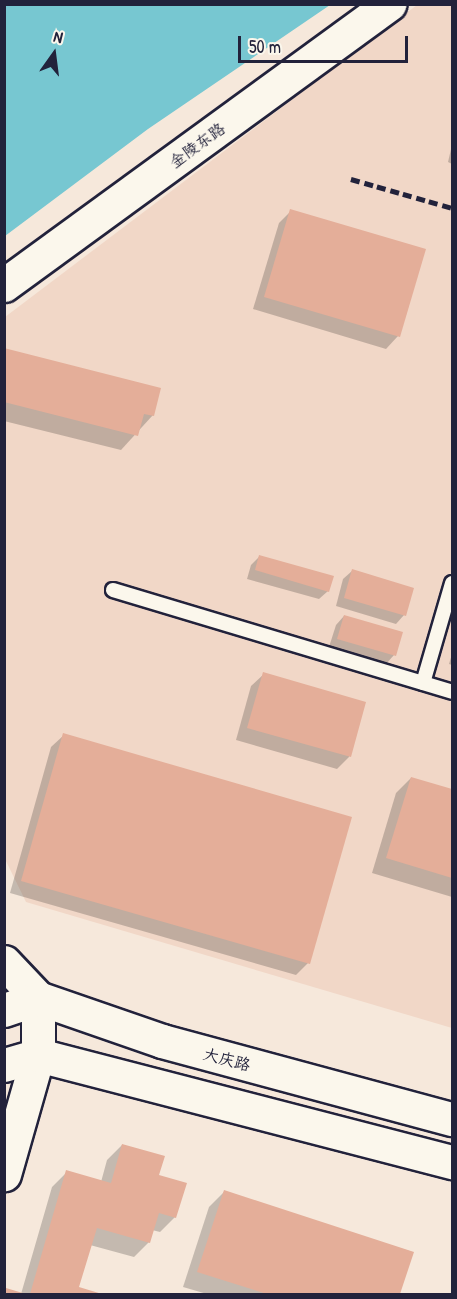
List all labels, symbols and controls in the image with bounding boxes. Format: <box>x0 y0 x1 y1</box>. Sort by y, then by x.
north arrow <box>24 24 84 84</box>
scale bar <box>241 24 410 62</box>
text: N <box>52 25 65 48</box>
text: 50 m <box>249 34 281 59</box>
street label: 金陵东路 <box>165 118 229 172</box>
street label: 大庆路 <box>201 1044 253 1074</box>

